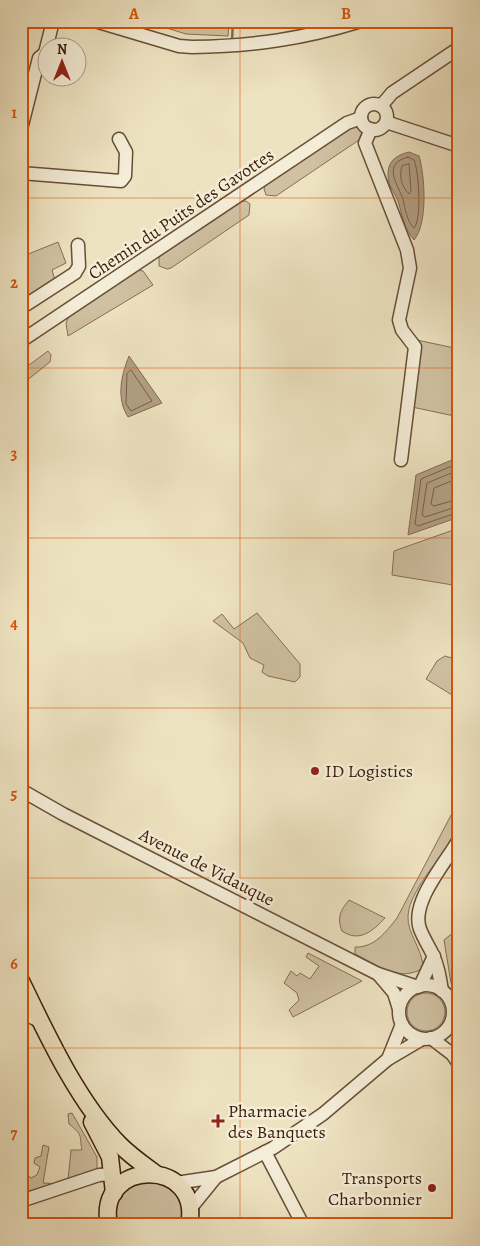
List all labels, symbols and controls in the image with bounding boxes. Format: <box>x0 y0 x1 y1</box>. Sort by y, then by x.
text: A <box>128 3 140 25</box>
text: B <box>341 3 351 25</box>
north arrow <box>38 38 88 88</box>
text: N <box>57 40 67 59</box>
text: 1 <box>11 102 17 124</box>
street label: Chemin du Puits des Gavottes <box>83 143 279 285</box>
text: 2 <box>10 272 18 294</box>
text: 3 <box>11 443 18 465</box>
text: 4 <box>10 613 18 635</box>
place label: ID Logistics <box>325 759 413 783</box>
marker: ID Logistics <box>309 765 321 777</box>
text: 5 <box>11 783 18 805</box>
street label: Avenue de Vidauque <box>134 822 279 911</box>
text: 6 <box>10 953 18 975</box>
place label: Pharmacie des Banquets <box>228 1099 326 1144</box>
marker: Pharmacie des Banquets <box>212 1115 224 1127</box>
text: 7 <box>11 1123 18 1145</box>
place label: Transports Charbonnier <box>328 1166 422 1211</box>
marker: Transports Charbonnier <box>426 1182 438 1194</box>

